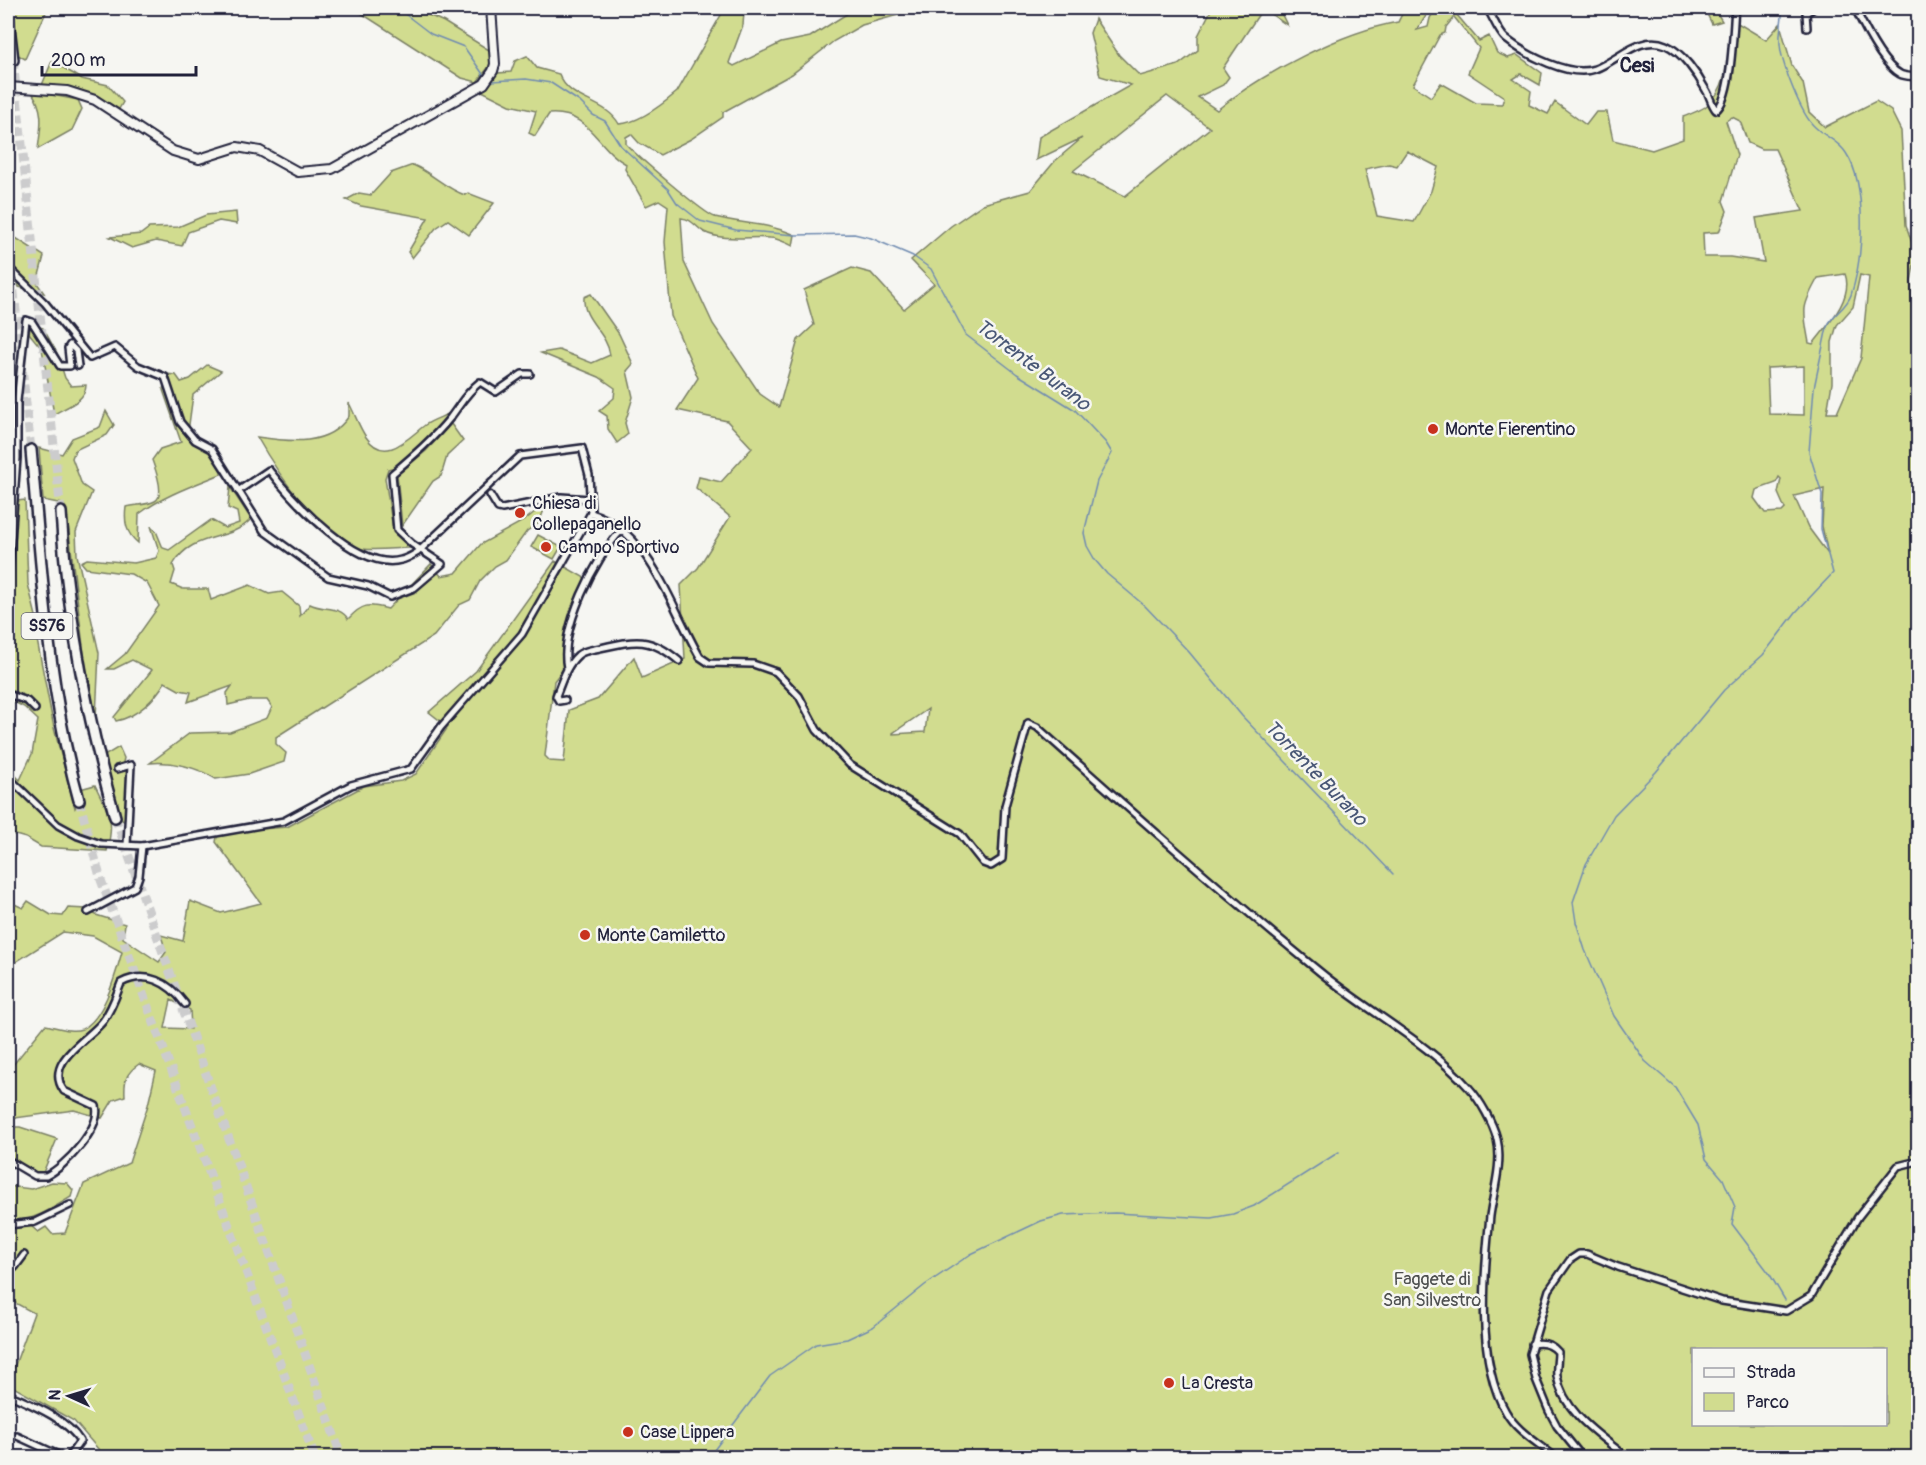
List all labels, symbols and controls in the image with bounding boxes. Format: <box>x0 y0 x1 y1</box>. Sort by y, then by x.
scale bar <box>42 39 196 77</box>
text: 200 m <box>51 49 106 72</box>
district label: Cesi <box>1620 53 1655 78</box>
water label: Torrente Burano <box>971 314 1096 417</box>
place label: Monte Fierentino <box>1445 418 1576 441</box>
marker: Monte Fierentino <box>1426 422 1440 436</box>
place label: Chiesa di Collepaganello <box>532 492 642 536</box>
marker: Chiesa di Collepaganello <box>513 506 527 520</box>
place label: Campo Sportivo <box>558 536 680 559</box>
marker: Campo Sportivo <box>539 540 553 554</box>
road number: SS76 <box>22 613 72 639</box>
water label: Torrente Burano <box>1259 715 1374 832</box>
place label: Monte Camiletto <box>597 924 726 947</box>
marker: Monte Camiletto <box>578 928 592 942</box>
park label: Faggete di San Silvestro <box>1383 1268 1482 1312</box>
legend <box>1692 1348 1887 1426</box>
text: Strada <box>1746 1361 1796 1384</box>
north arrow <box>39 1366 99 1426</box>
place label: La Cresta <box>1181 1372 1253 1395</box>
marker: La Cresta <box>1162 1376 1176 1390</box>
text: N <box>45 1389 65 1401</box>
text: Parco <box>1746 1391 1789 1414</box>
place label: Case Lippera <box>640 1421 734 1444</box>
marker: Case Lippera <box>621 1425 635 1439</box>

